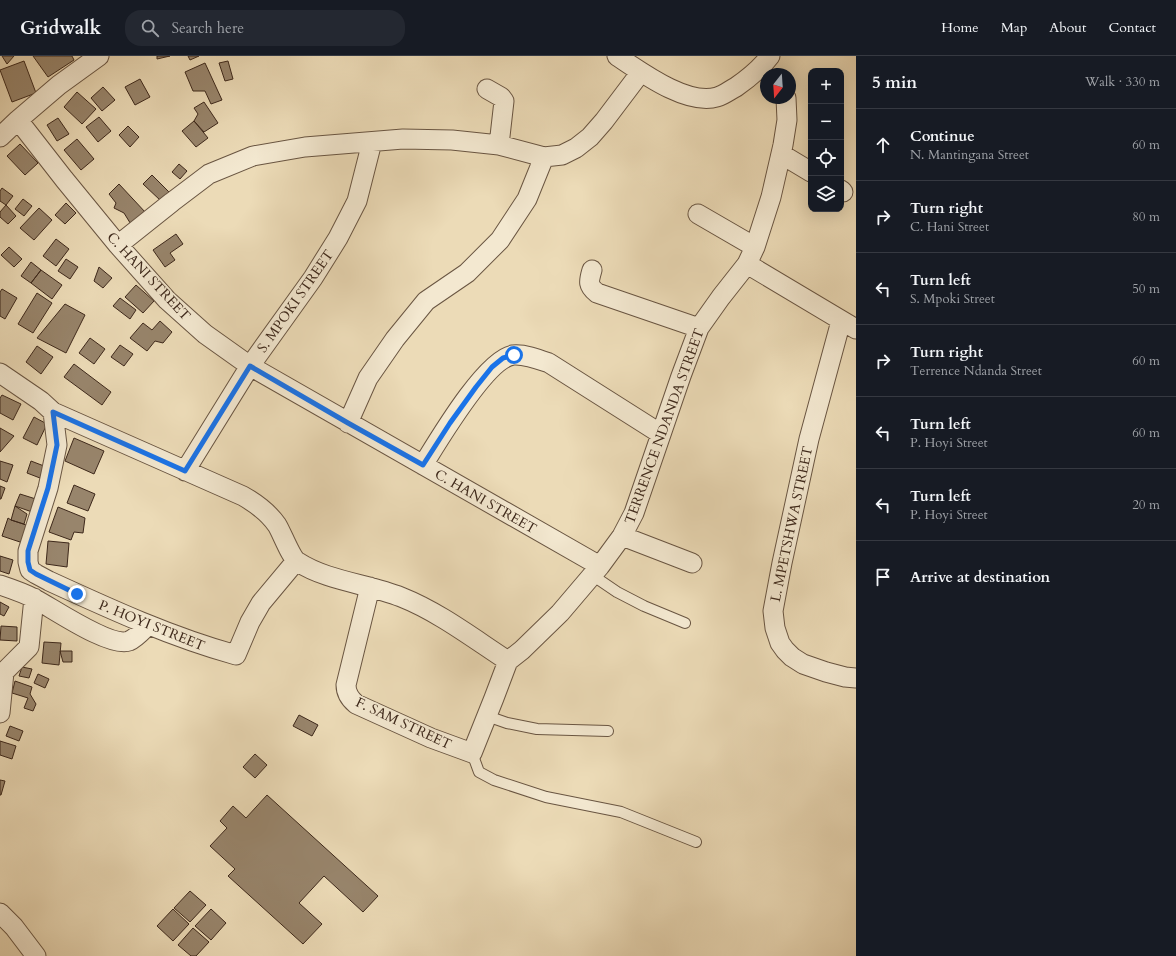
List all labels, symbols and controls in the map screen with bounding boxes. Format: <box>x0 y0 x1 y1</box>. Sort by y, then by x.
search box <box>125 10 405 46</box>
text: Gridwalk <box>20 15 101 41</box>
icon: search <box>139 17 161 39</box>
text: Search here <box>171 18 244 38</box>
text: Home <box>941 18 979 37</box>
text: Map <box>1001 18 1027 37</box>
text: About <box>1049 18 1086 37</box>
text: Contact <box>1108 18 1156 37</box>
north arrow <box>760 68 796 104</box>
map controls <box>808 68 844 212</box>
button: + <box>808 68 844 104</box>
text: 5 min <box>872 71 917 94</box>
text: Walk · 330 m <box>1085 73 1160 91</box>
button: − <box>808 104 844 140</box>
text: Continue <box>910 126 975 146</box>
icon: ahead <box>872 134 894 156</box>
text: 60 m <box>1132 136 1160 154</box>
button: locate <box>808 140 844 176</box>
text: N. Mantingana Street <box>910 146 1029 164</box>
button: layers <box>808 176 844 212</box>
text: Turn right <box>910 198 983 218</box>
icon: right <box>872 206 894 228</box>
text: 80 m <box>1132 208 1160 226</box>
text: C. Hani Street <box>910 218 989 236</box>
street label: C. HANI STREET <box>103 228 195 325</box>
street label: S. MPOKI STREET <box>253 246 338 356</box>
text: Turn left <box>910 270 971 290</box>
icon: left <box>872 278 894 300</box>
text: 50 m <box>1132 280 1160 298</box>
text: S. Mpoki Street <box>910 290 995 308</box>
street label: TERRENCE NDANDA STREET <box>620 326 709 527</box>
text: Turn right <box>910 342 983 362</box>
route start <box>505 346 523 364</box>
icon: right <box>872 350 894 372</box>
text: 60 m <box>1132 352 1160 370</box>
text: Terrence Ndanda Street <box>910 362 1042 380</box>
text: Turn left <box>910 414 971 434</box>
icon: left <box>872 422 894 444</box>
text: 60 m <box>1132 424 1160 442</box>
text: P. Hoyi Street <box>910 434 988 452</box>
street label: L. MPETSHWA STREET <box>766 445 817 604</box>
street label: C. HANI STREET <box>431 465 540 538</box>
text: Turn left <box>910 486 971 506</box>
icon: left <box>872 494 894 516</box>
text: 20 m <box>1132 496 1160 514</box>
text: P. Hoyi Street <box>910 506 988 524</box>
icon: arrive <box>872 566 894 588</box>
text: Arrive at destination <box>910 567 1050 587</box>
route end <box>68 585 86 603</box>
street label: P. HOYI STREET <box>96 596 208 655</box>
street label: F. SAM STREET <box>353 693 455 754</box>

